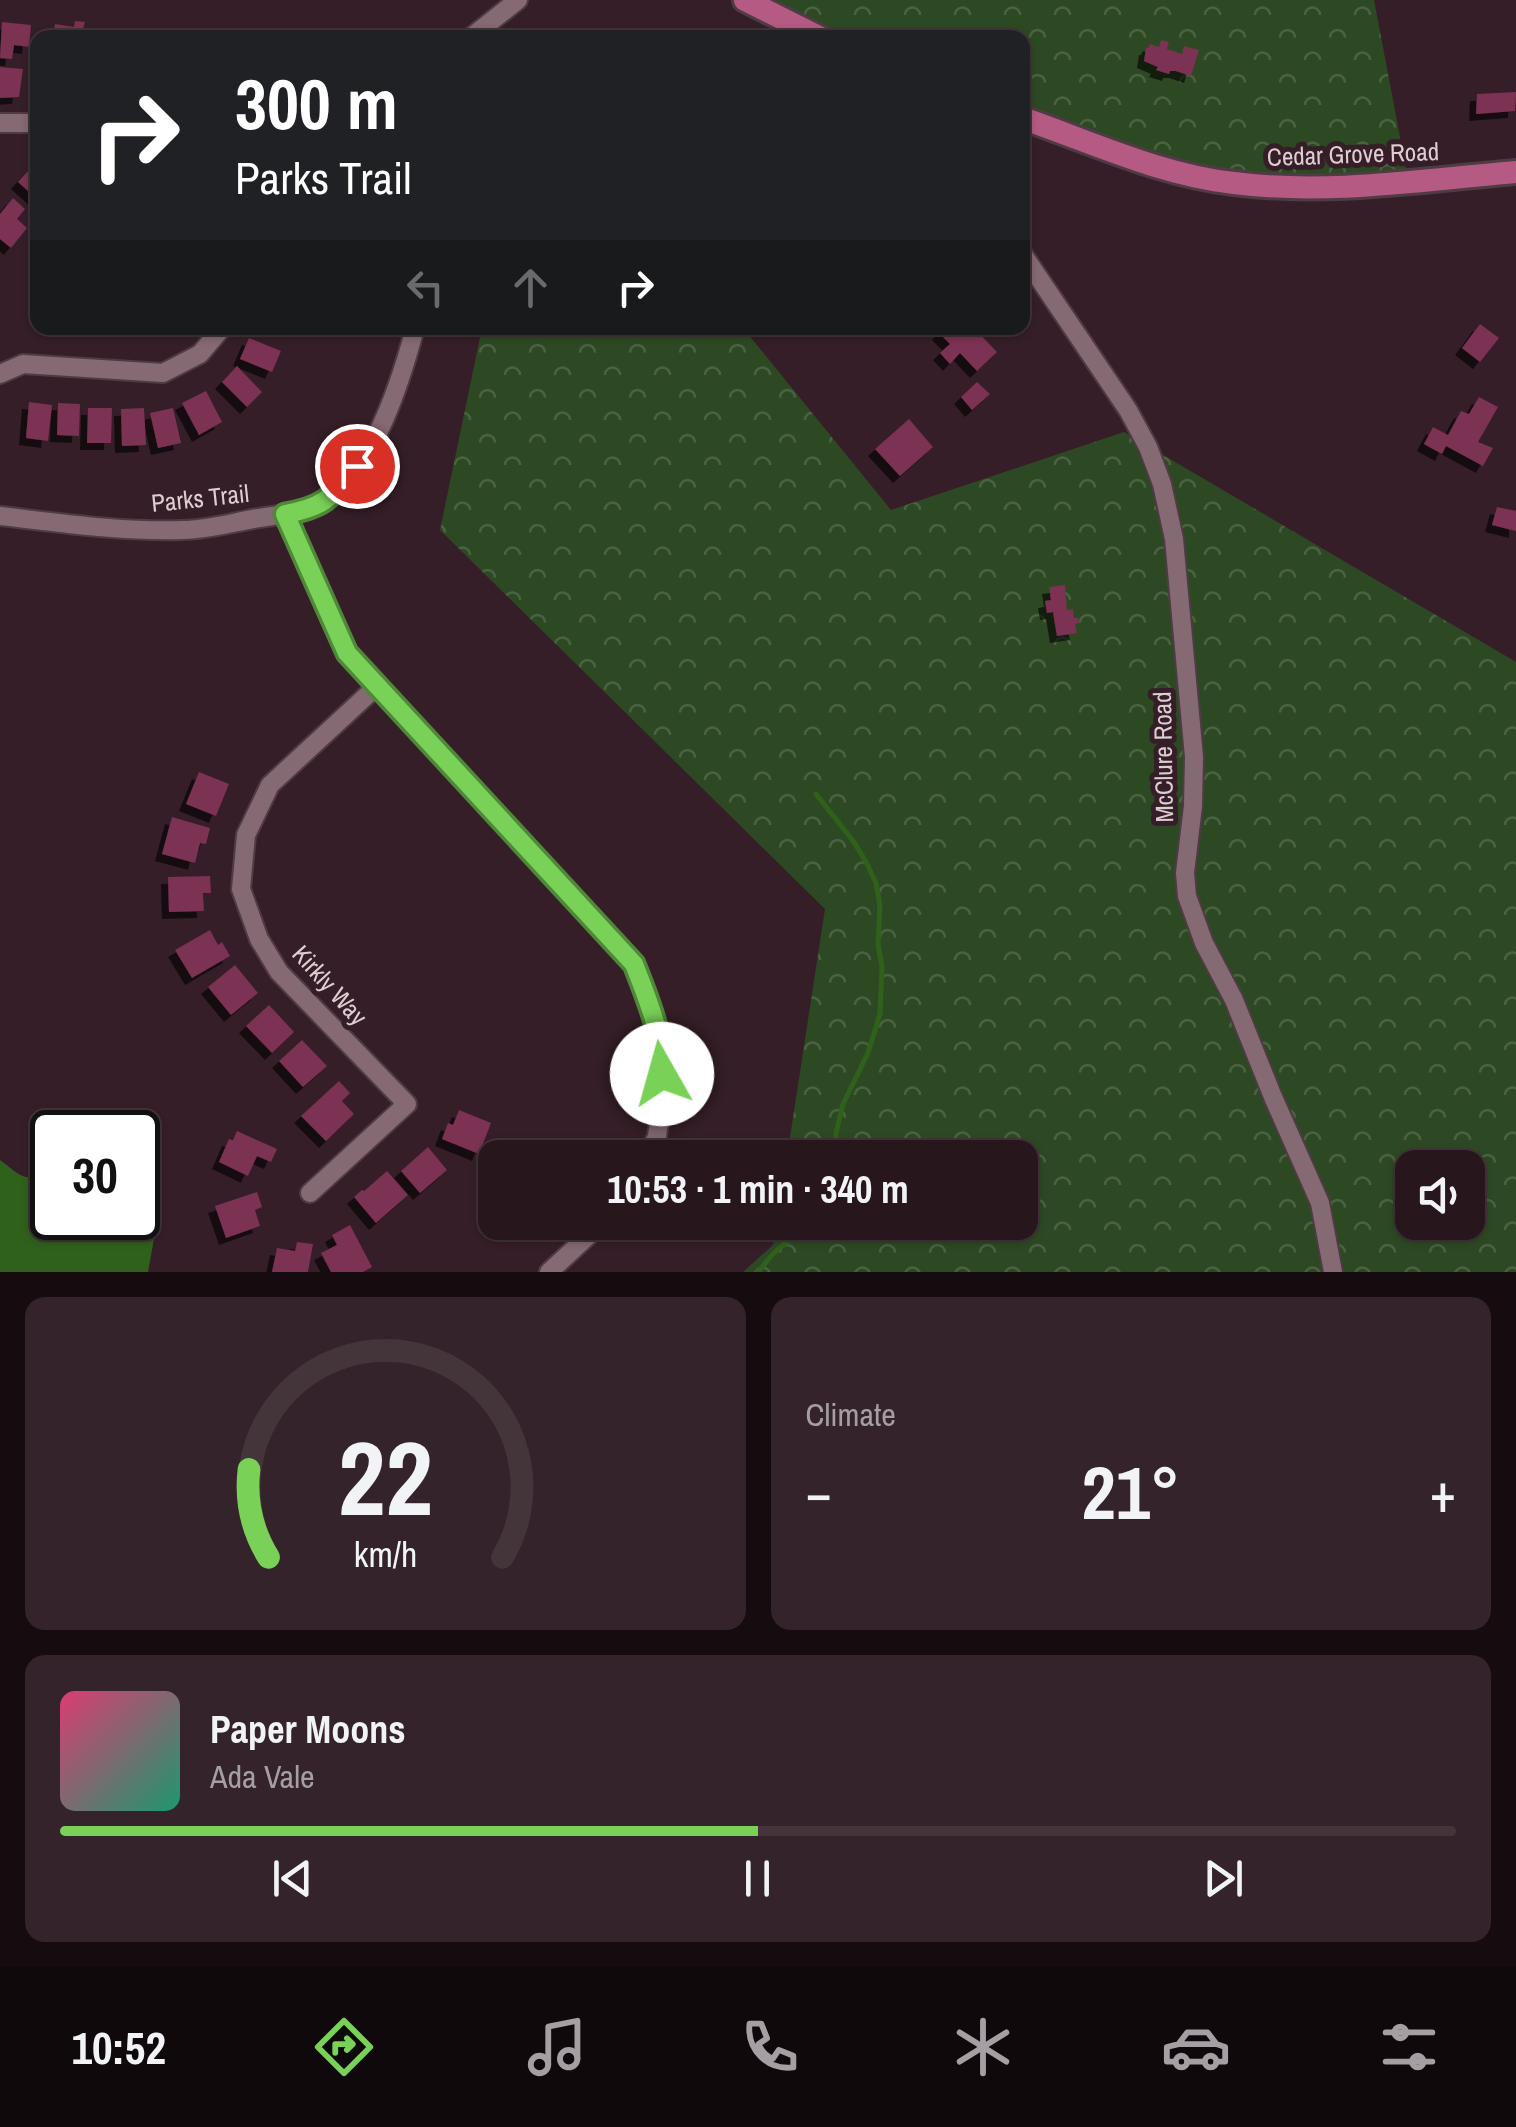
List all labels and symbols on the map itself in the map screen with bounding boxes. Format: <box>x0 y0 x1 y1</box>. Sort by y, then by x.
street label: Cedar Grove Road <box>1266 134 1440 174</box>
pin <box>315 424 400 509</box>
street label: Parks Trail <box>149 476 251 520</box>
street label: McClure Road <box>1145 691 1181 823</box>
street label: Kirkly Way <box>285 938 376 1033</box>
position arrow <box>610 1022 714 1126</box>
speed limit sign: 30 <box>30 1110 160 1240</box>

